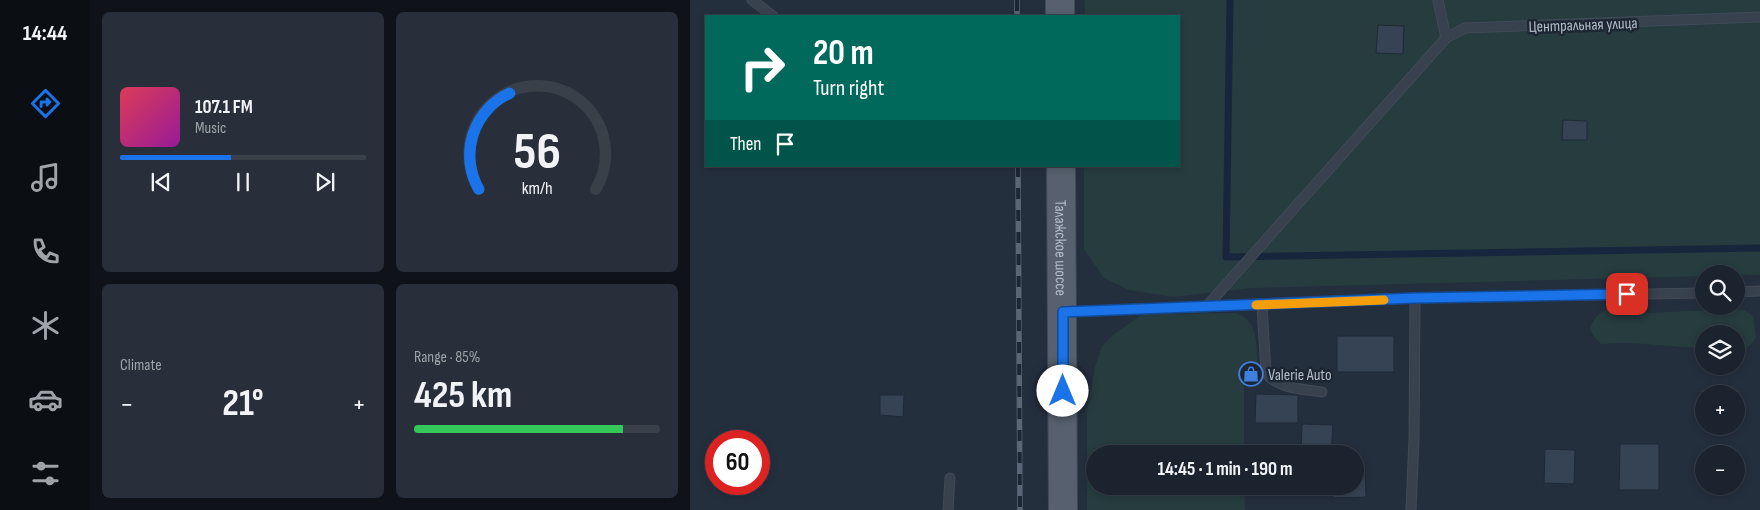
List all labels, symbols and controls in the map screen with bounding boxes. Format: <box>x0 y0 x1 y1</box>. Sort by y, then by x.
street label: Центральная улица <box>1528 14 1638 37</box>
text: 14:44 <box>23 20 67 47</box>
text: 20 m <box>813 32 874 75</box>
icon: right <box>730 35 795 100</box>
text: Turn right <box>813 75 884 102</box>
icon: directions <box>28 86 63 121</box>
text: 107.1 FM <box>195 96 253 119</box>
text: Music <box>195 119 226 138</box>
text: 56 <box>513 121 561 184</box>
icon: arrive <box>771 130 799 158</box>
text: Then <box>730 133 761 156</box>
icon: music <box>28 160 63 195</box>
icon: previous <box>147 168 175 196</box>
icon: pause <box>229 168 257 196</box>
icon: next <box>311 168 339 196</box>
text: km/h <box>522 178 552 199</box>
street label: Талажское шоссе <box>1050 200 1070 296</box>
icon: phone <box>28 234 63 269</box>
map controls <box>1695 265 1745 495</box>
button: search <box>1695 265 1745 315</box>
pin <box>1606 273 1648 315</box>
icon: arrive <box>1613 280 1641 308</box>
icon: climate <box>28 308 63 343</box>
button: layers <box>1695 325 1745 375</box>
text: Range · 85% <box>414 348 480 367</box>
text: Climate <box>120 356 162 375</box>
shop icon: Valerie Auto <box>1238 361 1264 387</box>
position arrow <box>1036 364 1088 416</box>
place label: Valerie Auto <box>1268 366 1332 385</box>
text: 425 km <box>414 373 512 418</box>
text: 21° <box>222 381 264 426</box>
icon: car <box>28 382 63 417</box>
button: + <box>1695 385 1745 435</box>
text: − <box>120 388 134 421</box>
text: + <box>352 388 366 421</box>
speed limit sign: 60 <box>705 430 770 495</box>
button: − <box>1695 445 1745 495</box>
icon: filters <box>28 456 63 491</box>
text: 14:45 · 1 min · 190 m <box>1157 458 1293 481</box>

